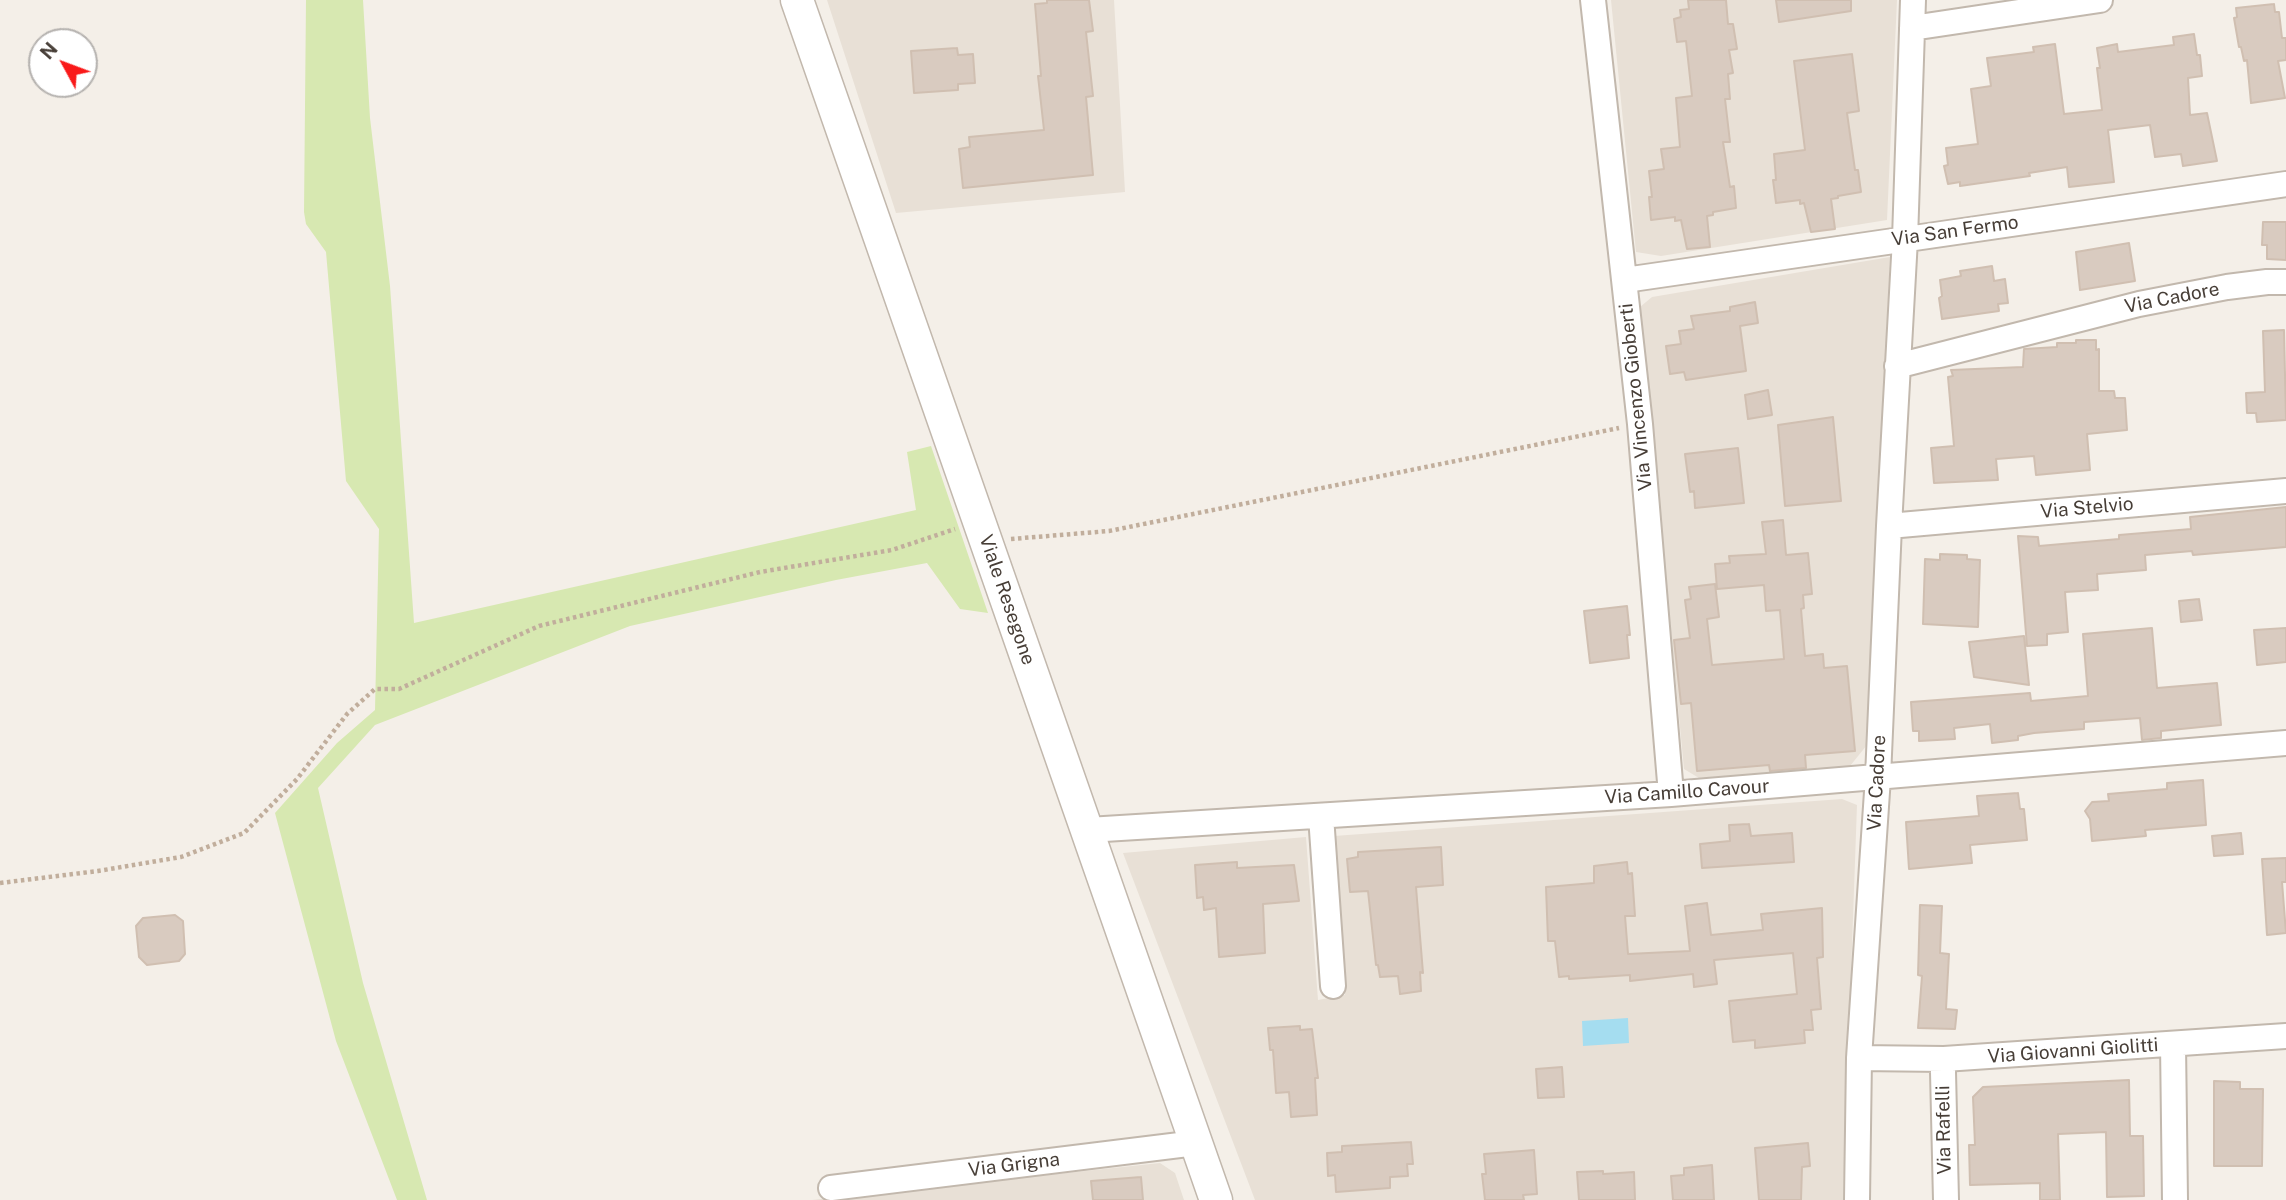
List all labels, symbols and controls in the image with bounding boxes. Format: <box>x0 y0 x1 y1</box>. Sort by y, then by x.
north arrow <box>28 28 98 98</box>
text: N <box>35 38 62 63</box>
street label: Via San Fermo <box>1890 211 2020 251</box>
street label: Via Cadore <box>2123 278 2221 318</box>
street label: Via Vincenzo Gioberti <box>1615 302 1657 492</box>
street label: Via Stelvio <box>2040 493 2134 523</box>
street label: Viale Resegone <box>974 532 1040 668</box>
street label: Via Cadore <box>1863 734 1891 832</box>
street label: Via Camillo Cavour <box>1604 775 1770 809</box>
street label: Via Giovanni Giolitti <box>1987 1034 2159 1068</box>
street label: Via Rafelli <box>1932 1085 1956 1175</box>
street label: Via Grigna <box>967 1148 1061 1182</box>

